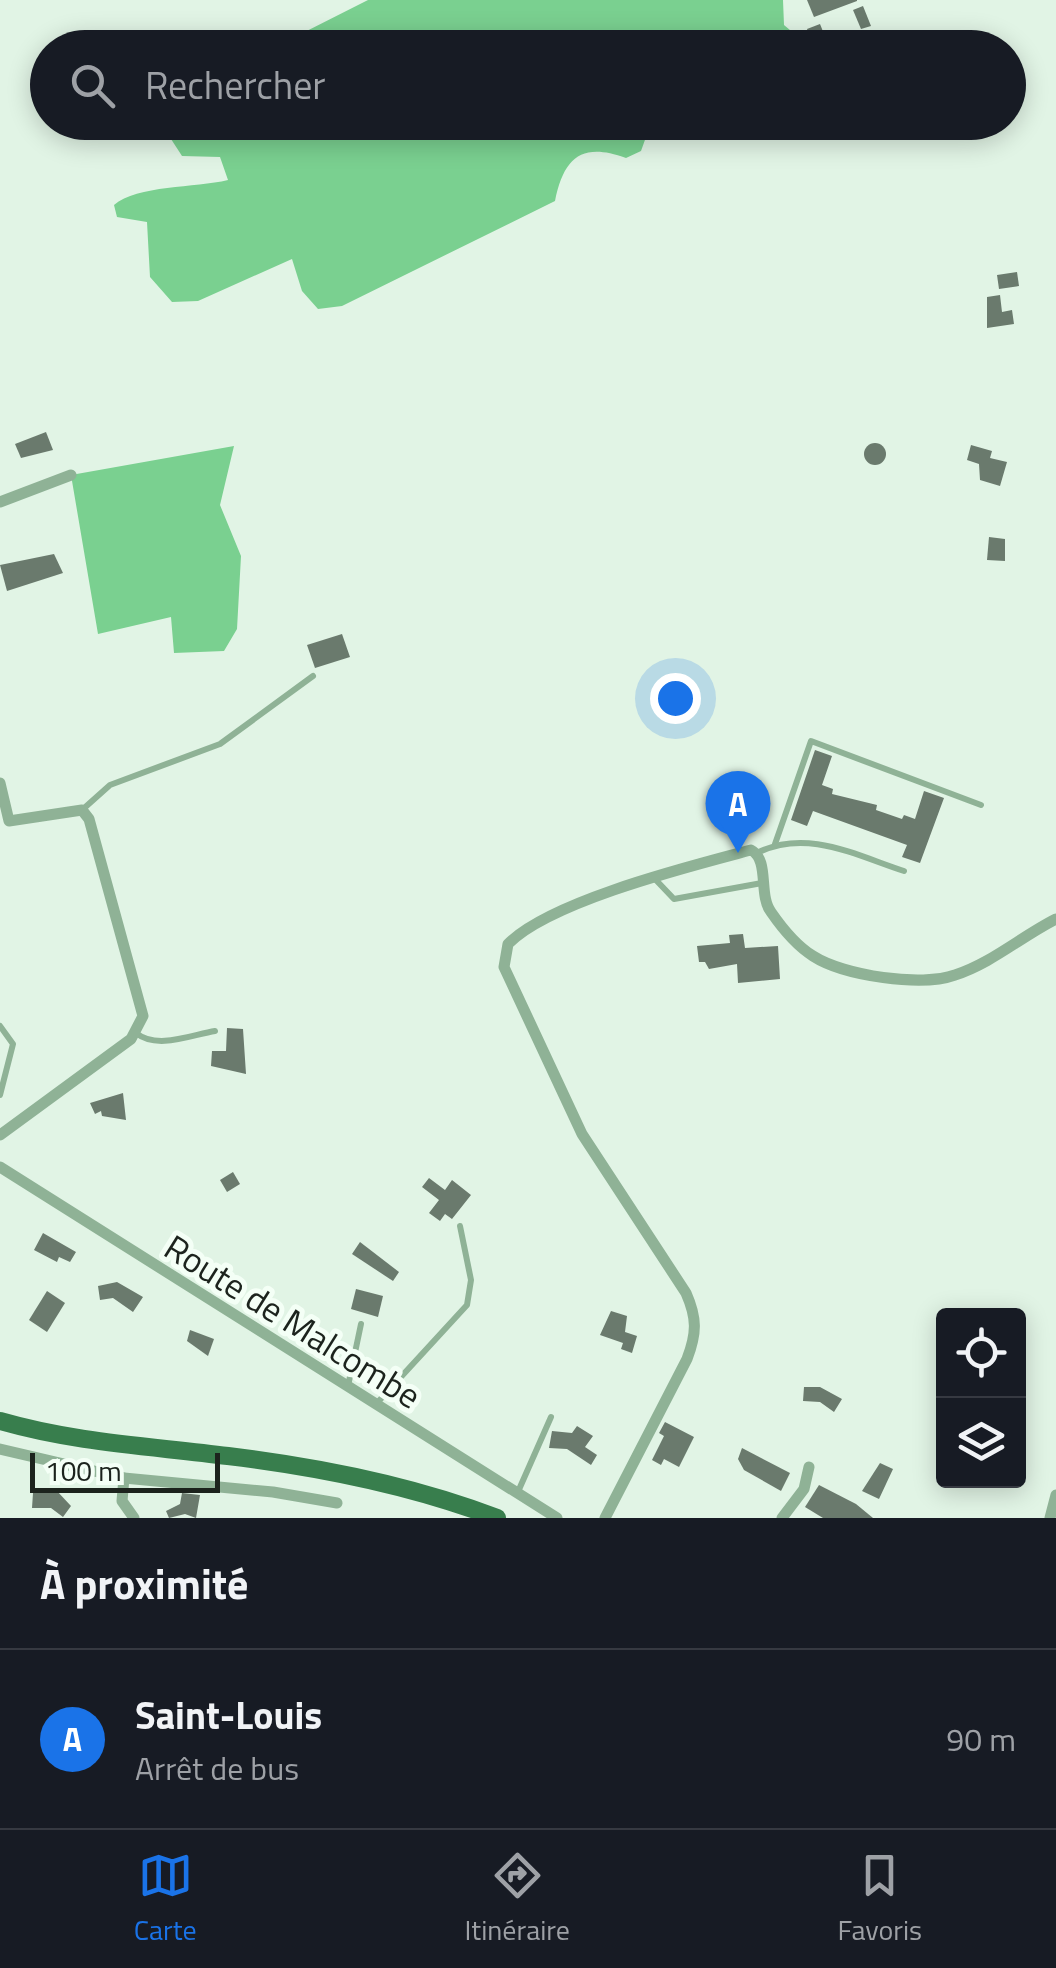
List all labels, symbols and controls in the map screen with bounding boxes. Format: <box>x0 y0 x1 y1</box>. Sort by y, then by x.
search box <box>30 30 1026 140</box>
text: Rechercher <box>145 56 326 114</box>
icon: search <box>65 58 120 113</box>
your location <box>650 673 701 724</box>
pin: A <box>706 770 770 853</box>
street label: Route de Malcombe <box>154 1220 432 1422</box>
map controls <box>936 1308 1026 1488</box>
button: locate <box>936 1308 1026 1398</box>
button: layers <box>936 1398 1026 1488</box>
scale bar <box>30 1448 220 1492</box>
text: 100 m <box>45 1449 122 1492</box>
text: À proximité <box>40 1551 248 1615</box>
text: Saint-Louis <box>135 1686 322 1744</box>
text: A <box>63 1715 82 1763</box>
text: 90 m <box>946 1715 1016 1763</box>
text: Arrêt de bus <box>135 1744 299 1792</box>
tab: Carte <box>134 1848 197 1951</box>
tab: Itinéraire <box>464 1848 570 1951</box>
tab: Favoris <box>838 1848 922 1951</box>

